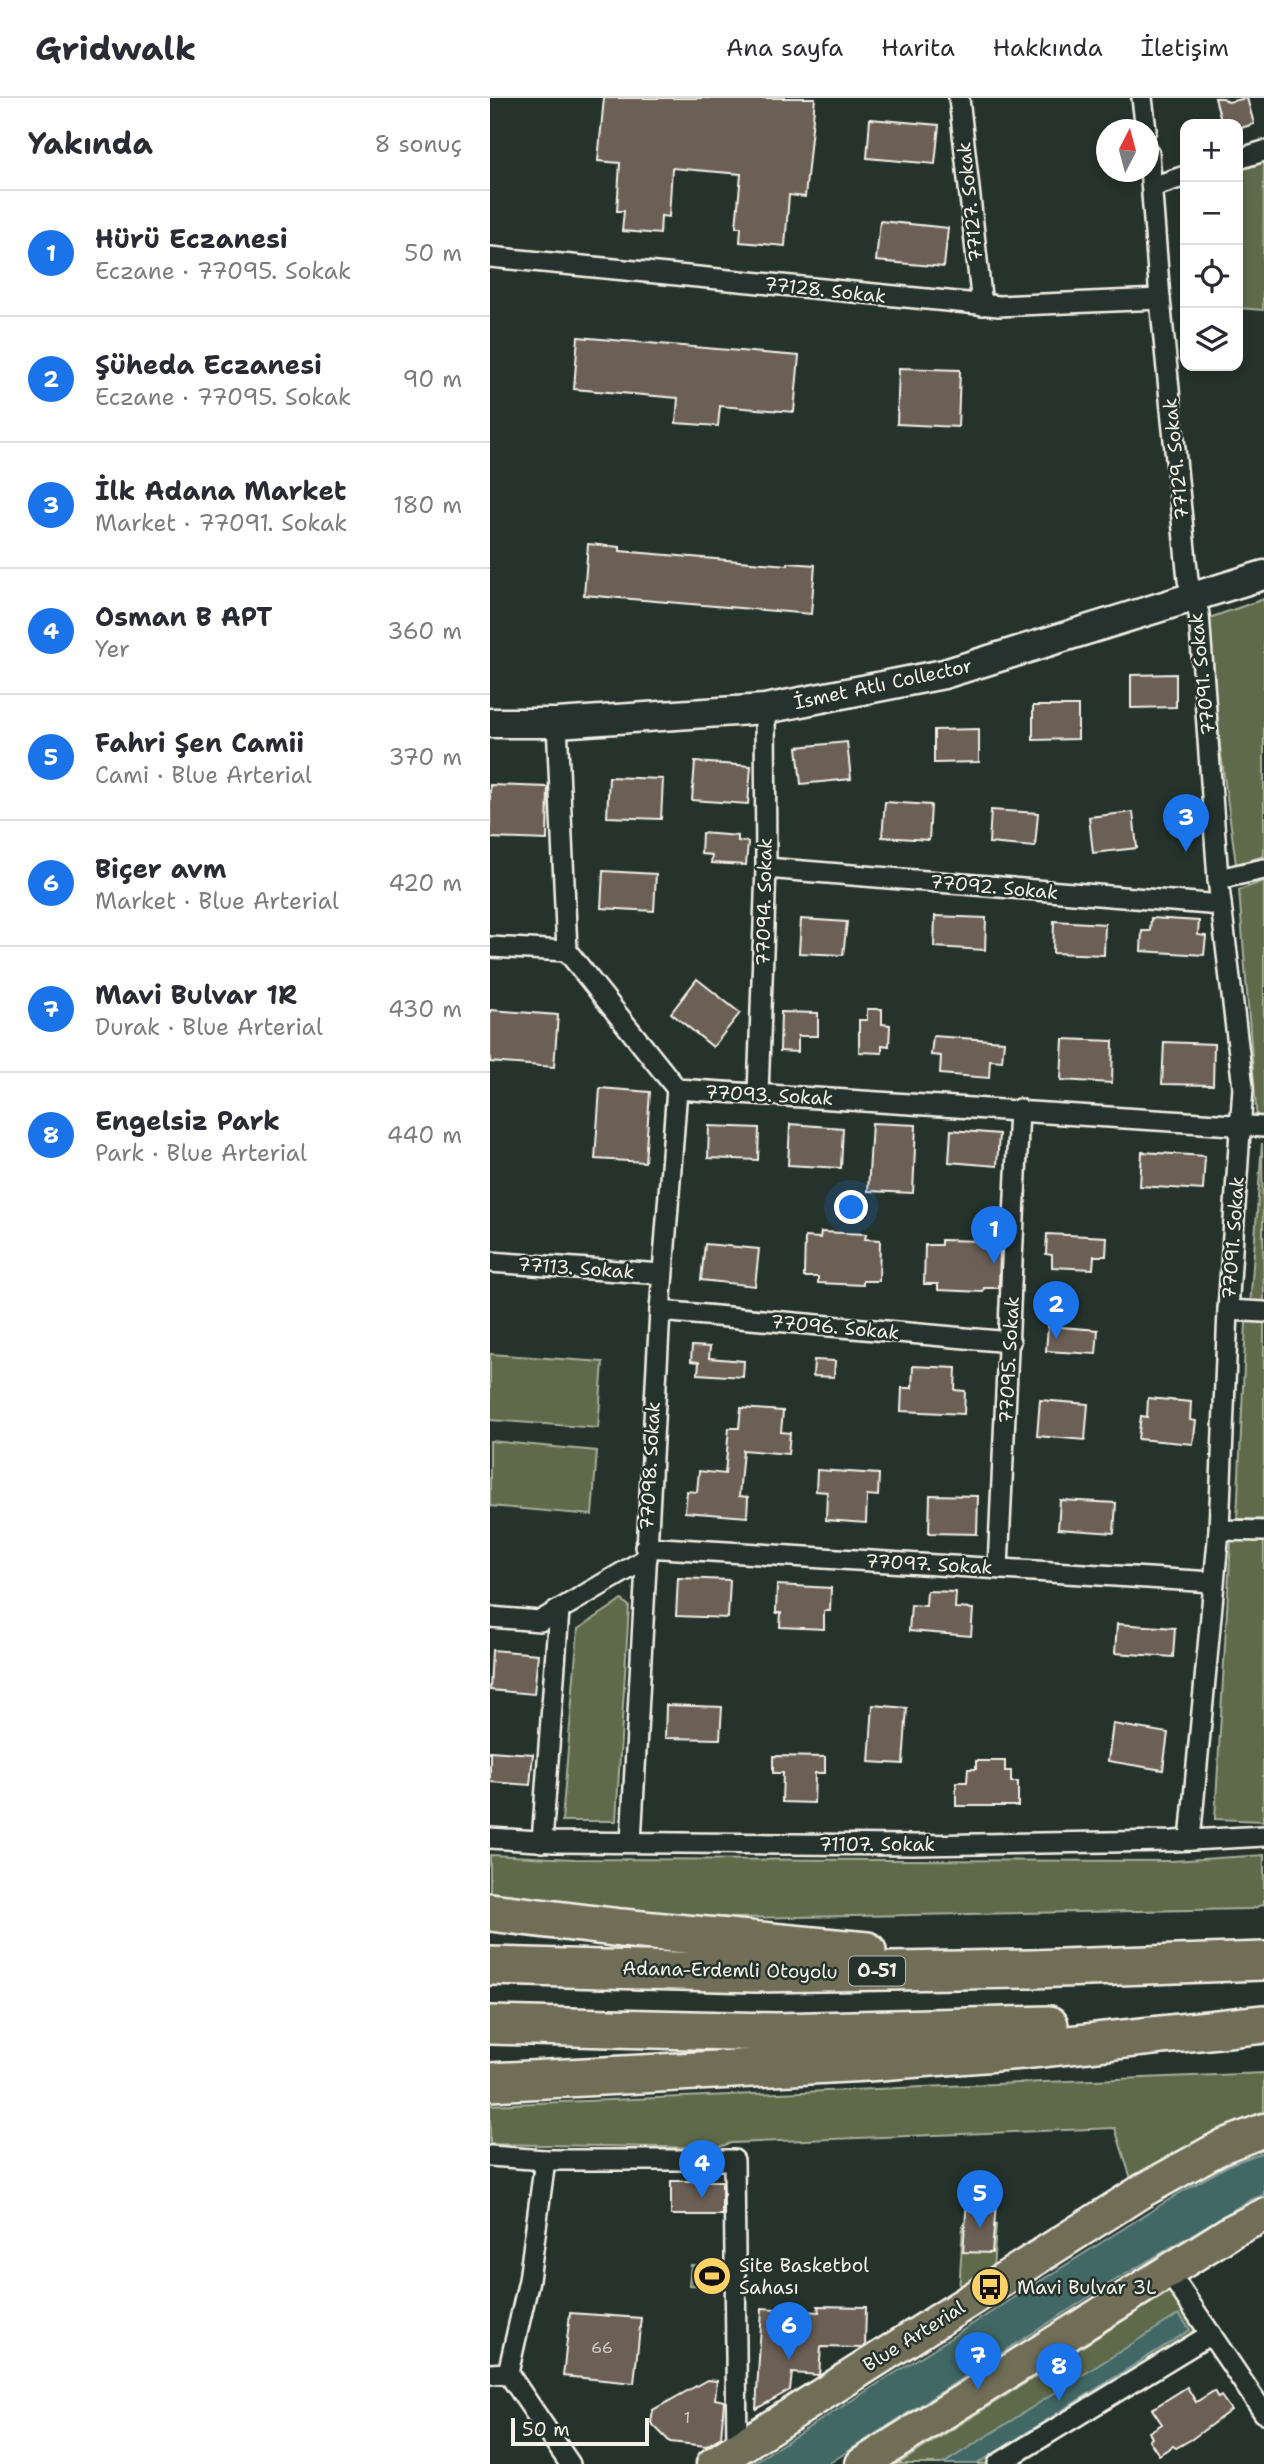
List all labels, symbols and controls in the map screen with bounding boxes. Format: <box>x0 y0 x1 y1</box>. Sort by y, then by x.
text: Gridwalk <box>35 26 196 71</box>
text: Ana sayfa <box>726 32 843 64</box>
text: Harita <box>881 32 955 64</box>
text: Hakkında <box>993 32 1103 64</box>
text: İletişim <box>1141 32 1229 64</box>
north arrow <box>1096 119 1159 182</box>
map controls <box>1180 119 1243 371</box>
button: + <box>1180 119 1243 182</box>
text: Yakında <box>28 123 153 164</box>
text: 8 sonuç <box>375 129 462 159</box>
street label: 77127. Sokak <box>951 141 989 263</box>
button: − <box>1180 182 1243 245</box>
text: Hürü Eczanesi <box>95 221 288 256</box>
text: 1 <box>46 238 56 268</box>
text: 50 m <box>404 238 462 268</box>
button: locate <box>1180 245 1243 308</box>
text: Eczane · 77095. Sokak <box>95 256 351 286</box>
street label: 77128. Sokak <box>763 271 887 309</box>
button: layers <box>1180 308 1243 371</box>
text: Şüheda Eczanesi <box>95 347 322 382</box>
text: 2 <box>43 364 59 394</box>
text: 90 m <box>402 364 462 394</box>
text: Eczane · 77095. Sokak <box>95 382 351 412</box>
street label: 77129. Sokak <box>1157 397 1195 521</box>
text: İlk Adana Market <box>95 473 346 508</box>
text: 3 <box>43 490 59 520</box>
text: 180 m <box>393 490 462 520</box>
text: Market · 77091. Sokak <box>95 508 348 538</box>
text: Osman B APT <box>95 599 272 634</box>
street label: 77091. Sokak <box>1183 611 1221 737</box>
text: 4 <box>43 616 59 646</box>
text: 360 m <box>387 616 462 646</box>
text: Yer <box>95 634 130 664</box>
street label: İsmet Atlı Collector <box>792 653 974 715</box>
text: Fahri Şen Camii <box>95 725 304 760</box>
text: 5 <box>44 742 58 772</box>
text: 370 m <box>389 742 462 772</box>
text: Cami · Blue Arterial <box>95 760 312 790</box>
pin: 3 <box>1163 794 1209 852</box>
street label: 77094. Sokak <box>750 838 778 966</box>
text: Biçer avm <box>95 851 226 886</box>
text: 6 <box>43 868 59 898</box>
text: 420 m <box>388 868 462 898</box>
street label: 77092. Sokak <box>929 869 1059 905</box>
text: Market · Blue Arterial <box>95 886 339 916</box>
text: Mavi Bulvar 1R <box>95 977 297 1012</box>
text: 7 <box>43 994 59 1024</box>
text: 430 m <box>388 994 462 1024</box>
text: Durak · Blue Arterial <box>95 1012 323 1042</box>
street label: 77093. Sokak <box>704 1079 834 1111</box>
text: Engelsiz Park <box>95 1103 280 1138</box>
text: 8 <box>43 1120 59 1150</box>
text: 440 m <box>387 1120 462 1150</box>
text: Park · Blue Arterial <box>95 1138 307 1168</box>
street label: 77091. Sokak <box>1216 1176 1250 1300</box>
your location <box>834 1190 868 1224</box>
pin: 1 <box>971 1206 1017 1264</box>
street label: 77113. Sokak <box>517 1251 635 1285</box>
pin: 2 <box>1033 1281 1079 1339</box>
street label: 77095. Sokak <box>993 1296 1025 1424</box>
street label: 77096. Sokak <box>770 1309 901 1345</box>
street label: 77098. Sokak <box>634 1401 666 1531</box>
street label: 77097. Sokak <box>865 1548 993 1580</box>
street label: 71107. Sokak <box>819 1832 935 1857</box>
street label: Adana-Erdemli Otoyolu <box>622 1956 838 1984</box>
road number: O-51 <box>849 1956 905 1985</box>
pin: 4 <box>679 2140 725 2198</box>
pin: 5 <box>957 2170 1003 2228</box>
place label: Site Basketbol Sahası <box>739 2253 869 2300</box>
sports icon: Site Basketbol Sahası <box>691 2255 733 2297</box>
bus stop icon: Mavi Bulvar 3L <box>969 2266 1011 2308</box>
place label: Mavi Bulvar 3L <box>1017 2275 1157 2300</box>
street label: Blue Arterial <box>858 2295 970 2377</box>
pin: 6 <box>766 2302 812 2360</box>
pin: 7 <box>955 2332 1001 2390</box>
house number: 66 <box>591 2337 613 2358</box>
pin: 8 <box>1036 2343 1082 2401</box>
house number: 1 <box>684 2407 690 2428</box>
scale bar <box>511 2415 649 2447</box>
text: 50 m <box>522 2417 570 2442</box>

